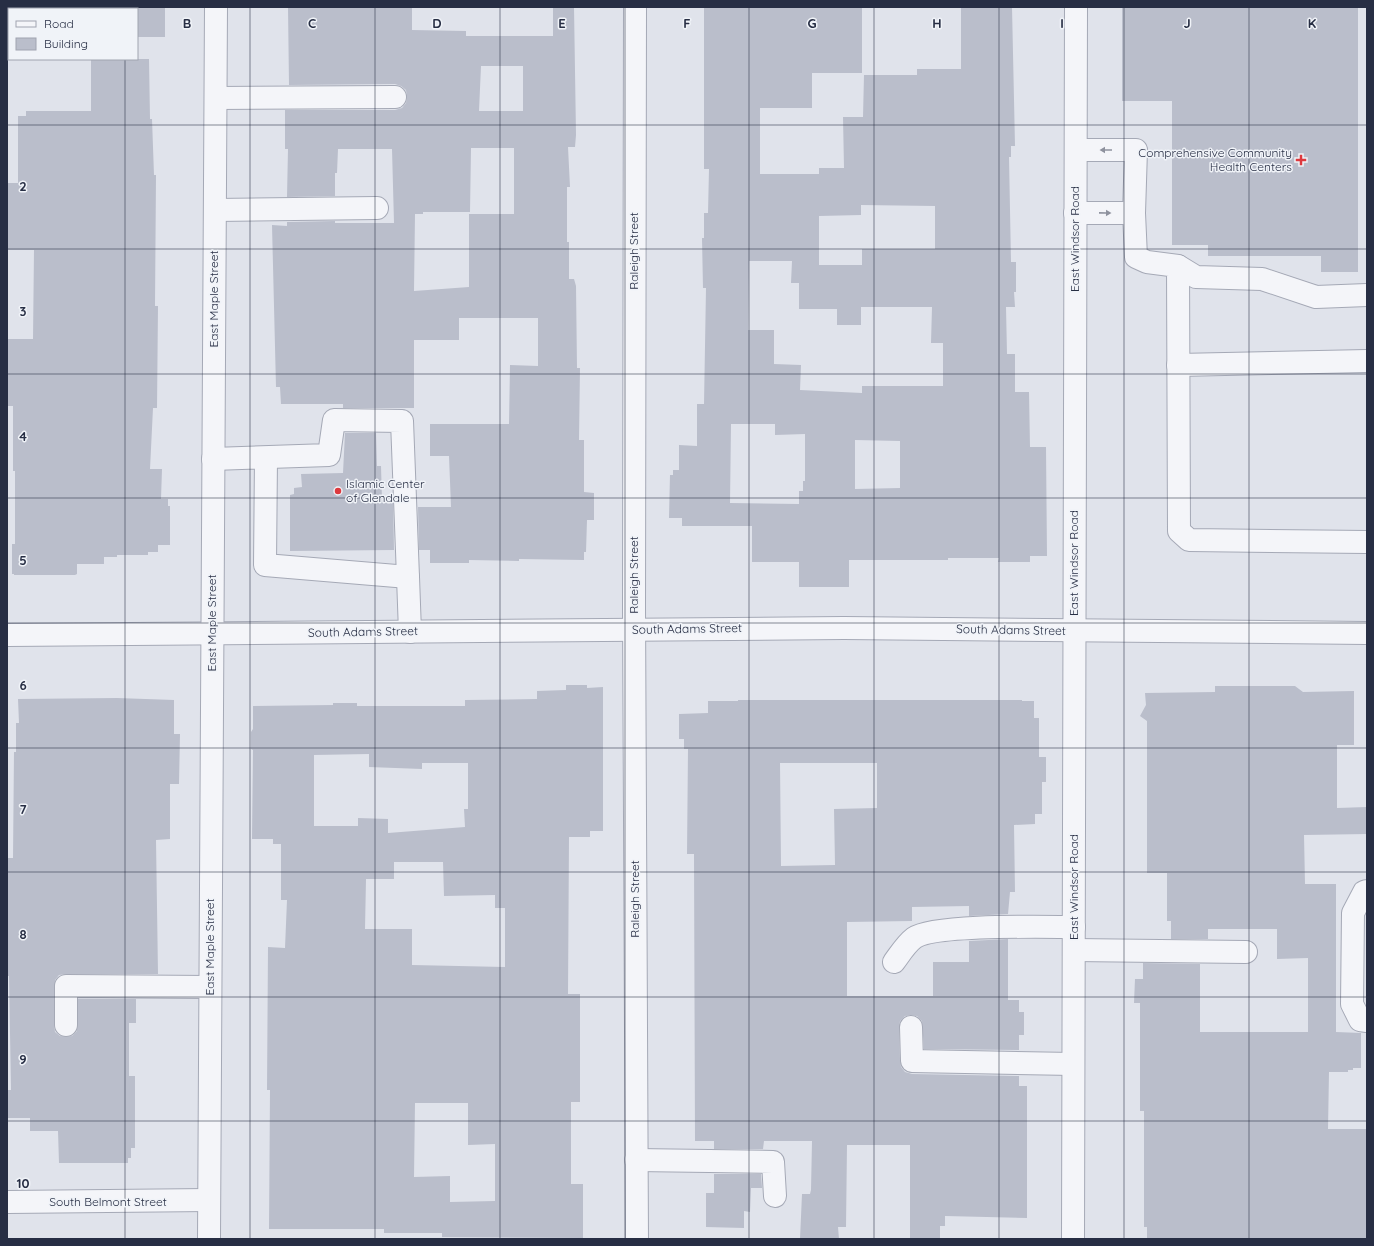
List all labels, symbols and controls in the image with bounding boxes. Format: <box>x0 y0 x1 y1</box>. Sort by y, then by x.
legend <box>8 8 138 60</box>
text: B <box>183 15 191 31</box>
text: C <box>308 15 316 31</box>
text: D <box>432 15 442 31</box>
text: E <box>558 15 566 31</box>
text: F <box>683 15 691 31</box>
text: G <box>807 15 817 31</box>
text: H <box>932 15 942 31</box>
text: I <box>1060 15 1064 31</box>
text: J <box>1183 15 1191 31</box>
text: K <box>1308 15 1317 31</box>
text: Road <box>44 16 74 31</box>
text: Building <box>44 36 88 51</box>
place label: Comprehensive Community Health Centers <box>1138 145 1292 174</box>
one-way arrow <box>1099 147 1112 153</box>
marker: Comprehensive Community Health Centers <box>1295 154 1307 166</box>
text: 2 <box>19 178 27 194</box>
street label: East Windsor Road <box>1067 186 1082 292</box>
one-way arrow <box>1099 210 1112 216</box>
street label: Raleigh Street <box>626 212 641 290</box>
street label: East Maple Street <box>206 250 221 348</box>
text: 3 <box>20 303 27 319</box>
text: 4 <box>19 428 27 444</box>
place label: Islamic Center of Glendale <box>346 476 425 505</box>
marker: Islamic Center of Glendale <box>333 486 343 496</box>
street label: East Windsor Road <box>1066 510 1081 616</box>
street label: Raleigh Street <box>626 536 641 614</box>
text: 5 <box>19 552 27 568</box>
street label: East Maple Street <box>204 574 219 672</box>
street label: South Adams Street <box>632 620 742 637</box>
street label: South Adams Street <box>956 621 1066 638</box>
street label: South Adams Street <box>308 623 418 640</box>
text: 6 <box>19 677 27 693</box>
text: 7 <box>19 801 27 817</box>
street label: East Windsor Road <box>1066 834 1081 940</box>
street label: Raleigh Street <box>627 860 642 938</box>
street label: East Maple Street <box>202 898 217 996</box>
text: 8 <box>19 926 27 942</box>
text: 9 <box>19 1051 27 1067</box>
text: 10 <box>16 1175 30 1191</box>
street label: South Belmont Street <box>49 1194 167 1209</box>

